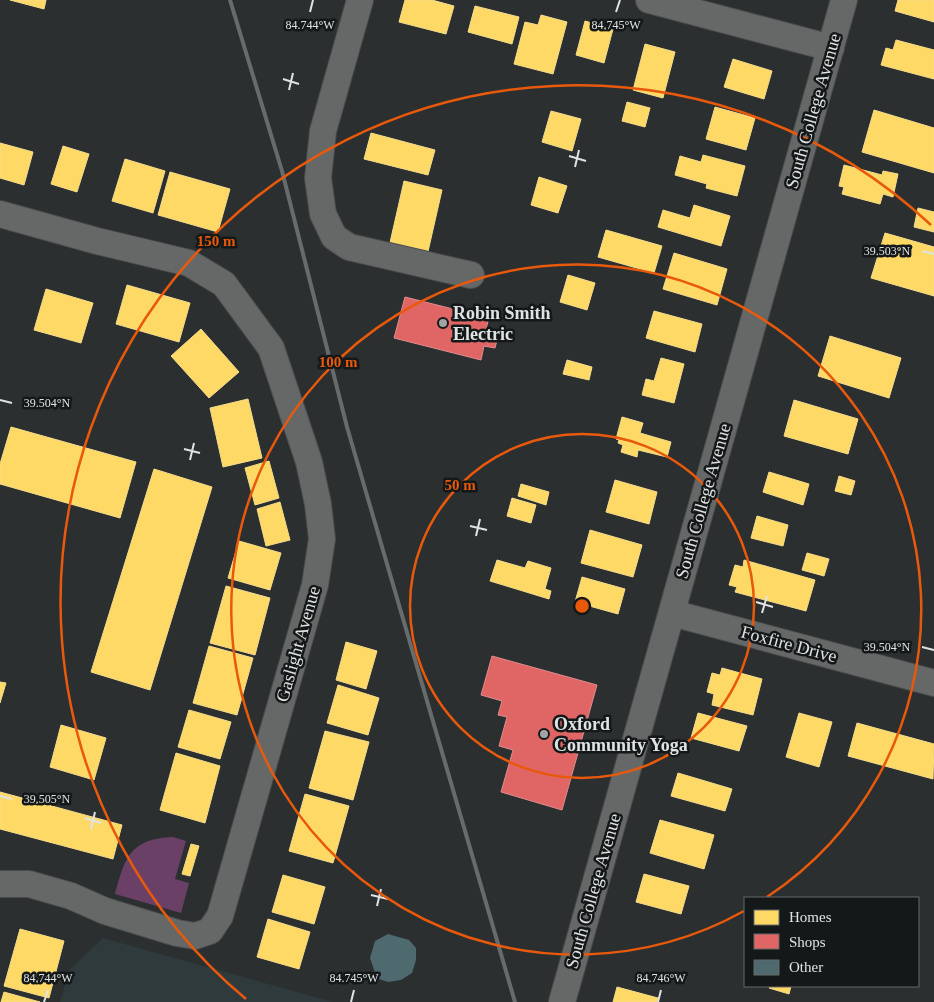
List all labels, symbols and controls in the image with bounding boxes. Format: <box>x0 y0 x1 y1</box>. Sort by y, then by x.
text: 84.744°W <box>285 18 335 32</box>
text: 84.745°W <box>591 18 641 32</box>
street label: South College Avenue <box>781 31 845 191</box>
text: 150 m <box>197 233 236 249</box>
text: 39.503°N <box>864 244 911 258</box>
place label: Robin Smith Electric <box>453 303 551 344</box>
marker: Robin Smith Electric <box>437 317 449 329</box>
text: 100 m <box>319 354 358 370</box>
text: 39.504°N <box>24 396 71 410</box>
street label: South College Avenue <box>671 421 735 581</box>
text: 50 m <box>444 477 476 493</box>
street label: Gaslight Avenue <box>272 584 324 704</box>
centre of rings <box>573 597 591 615</box>
street label: Foxfire Drive <box>739 622 839 666</box>
text: 39.504°N <box>864 640 911 654</box>
place label: Oxford Community Yoga <box>554 714 688 755</box>
marker: Oxford Community Yoga <box>538 728 550 740</box>
text: 39.505°N <box>24 792 71 806</box>
street label: South College Avenue <box>561 811 625 971</box>
legend <box>744 897 919 987</box>
text: Homes <box>789 909 832 925</box>
text: Shops <box>789 934 826 950</box>
text: Other <box>789 959 823 975</box>
text: 84.744°W <box>23 971 73 985</box>
text: 84.745°W <box>329 971 379 985</box>
text: 84.746°W <box>636 971 686 985</box>

